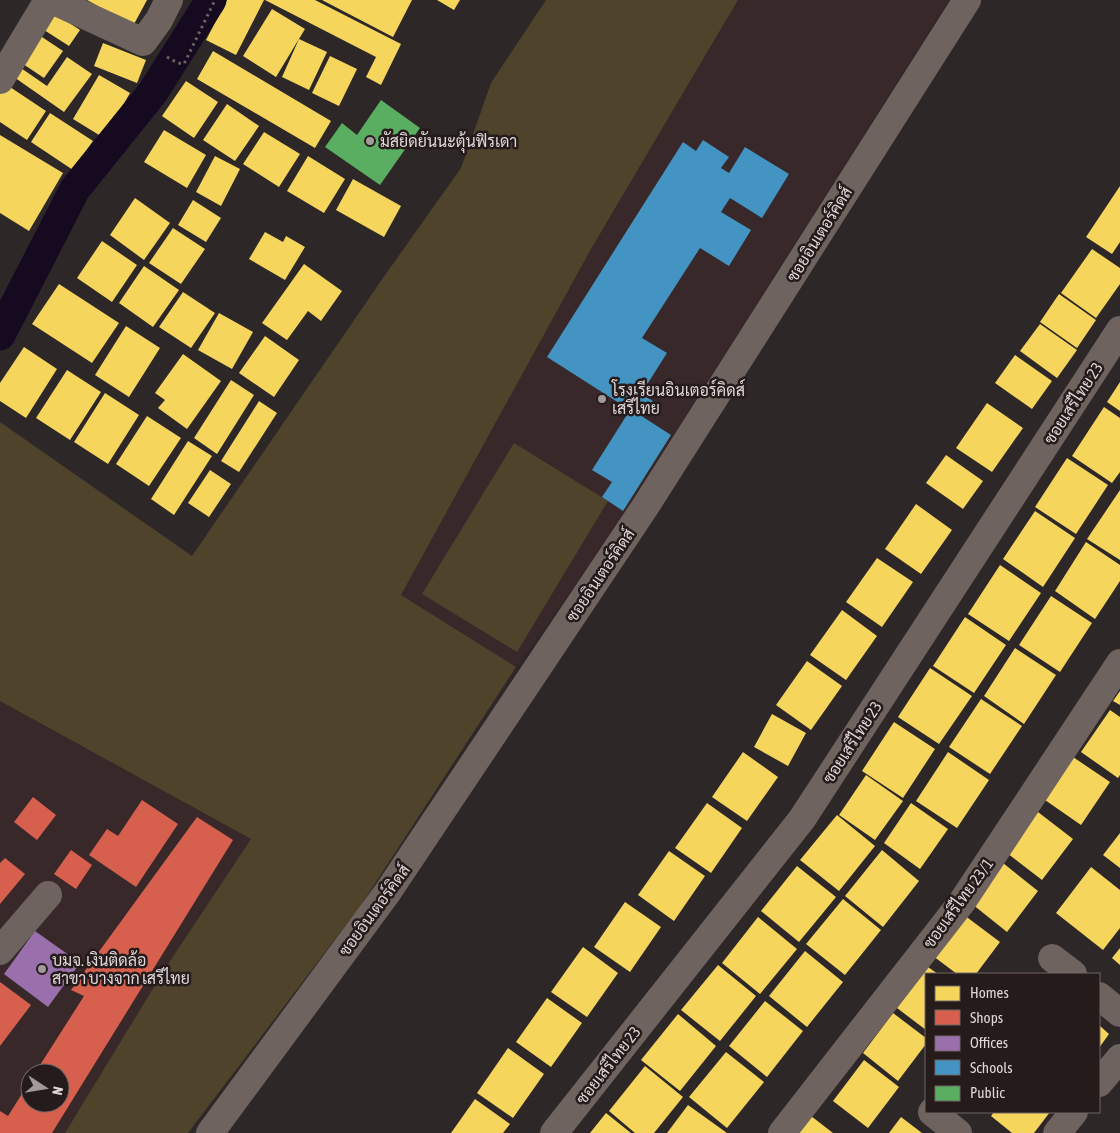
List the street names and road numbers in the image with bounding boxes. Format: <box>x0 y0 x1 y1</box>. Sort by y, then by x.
street label: ซอยอินเตอร์คิดส์ <box>780 182 855 285</box>
street label: ซอยเสรีไทย 23 <box>1038 358 1106 447</box>
street label: ซอยอินเตอร์คิดส์ <box>560 523 638 625</box>
street label: ซอยเสรีไทย 23 <box>817 697 885 786</box>
street label: ซอยเสรีไทย 23/1 <box>918 853 997 951</box>
street label: ซอยอินเตอร์คิดส์ <box>332 859 413 959</box>
street label: ซอยเสรีไทย 23 <box>571 1021 644 1107</box>

